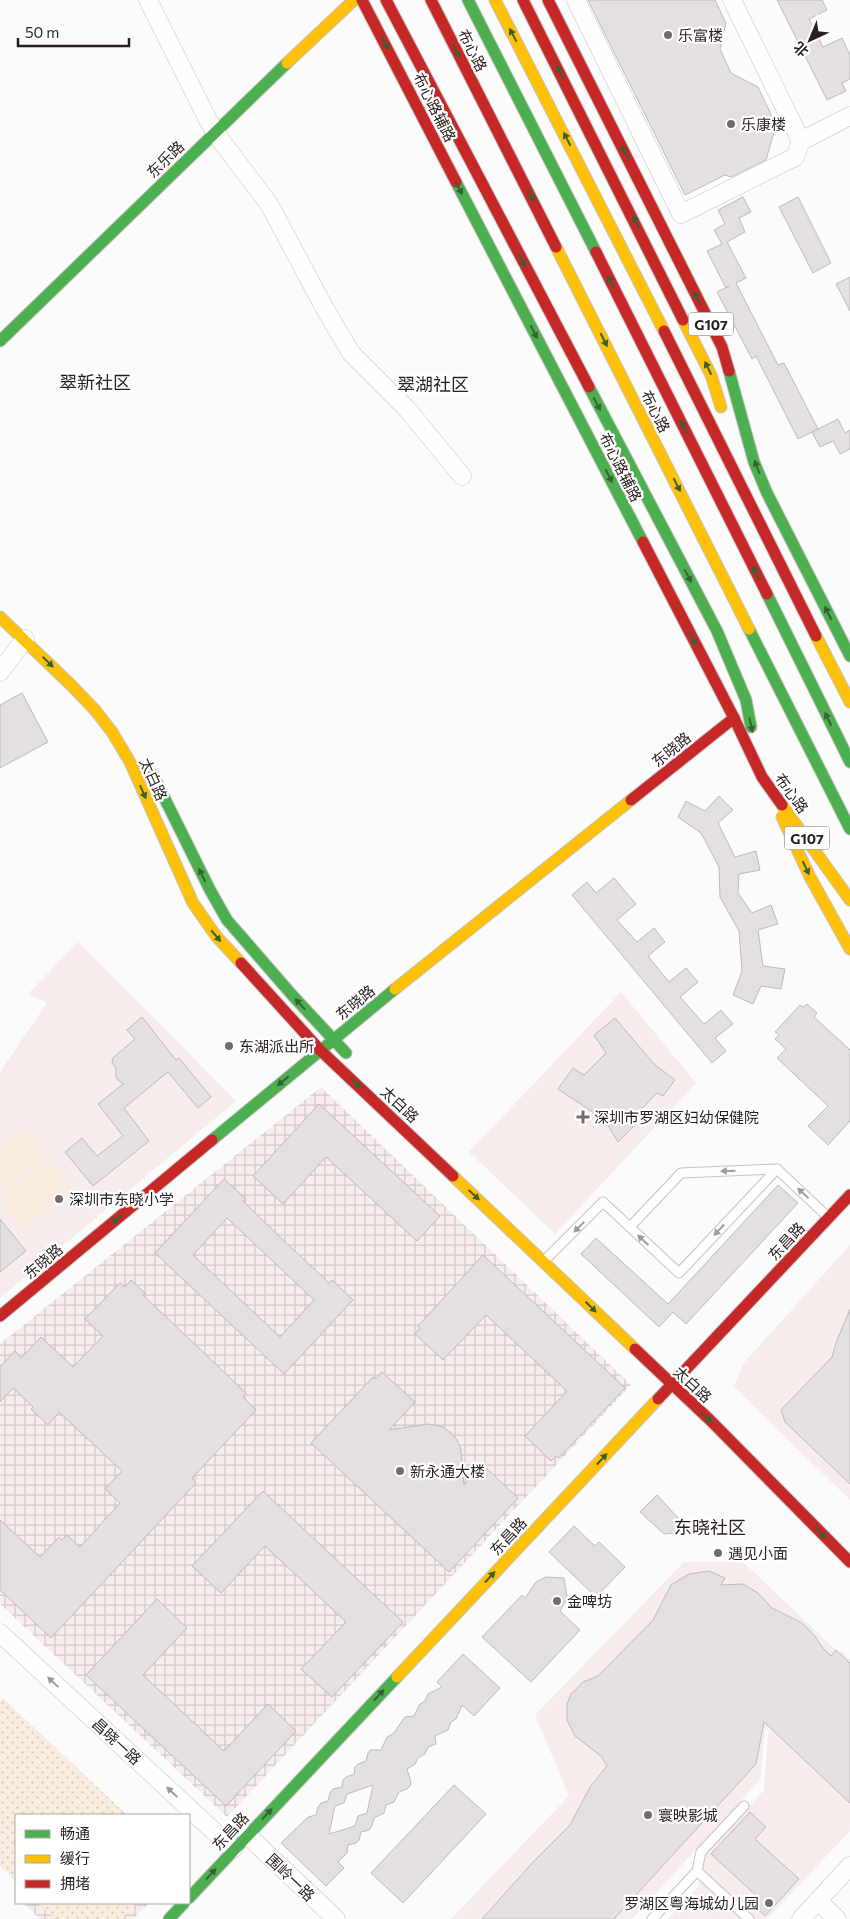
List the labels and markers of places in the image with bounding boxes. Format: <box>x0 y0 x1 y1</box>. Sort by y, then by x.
place label: 乐富楼 <box>678 26 723 44</box>
marker: 乐富楼 <box>662 29 674 41</box>
place label: 乐康楼 <box>741 115 786 133</box>
marker: 乐康楼 <box>725 118 737 130</box>
place label: 东湖派出所 <box>239 1037 314 1055</box>
marker: 东湖派出所 <box>223 1040 235 1052</box>
place label: 深圳市罗湖区妇幼保健院 <box>594 1108 759 1126</box>
marker: 深圳市罗湖区妇幼保健院 <box>576 1110 590 1124</box>
place label: 深圳市东晓小学 <box>69 1190 174 1208</box>
marker: 深圳市东晓小学 <box>53 1193 65 1205</box>
place label: 新永通大楼 <box>410 1462 485 1480</box>
marker: 新永通大楼 <box>394 1465 406 1477</box>
place label: 遇见小面 <box>728 1544 788 1562</box>
marker: 遇见小面 <box>712 1547 724 1559</box>
place label: 金啤坊 <box>567 1592 612 1610</box>
marker: 金啤坊 <box>551 1595 563 1607</box>
place label: 寰映影城 <box>658 1806 718 1824</box>
marker: 寰映影城 <box>642 1809 654 1821</box>
place label: 罗湖区粤海城幼儿园 <box>624 1894 759 1912</box>
marker: 罗湖区粤海城幼儿园 <box>763 1897 775 1909</box>

